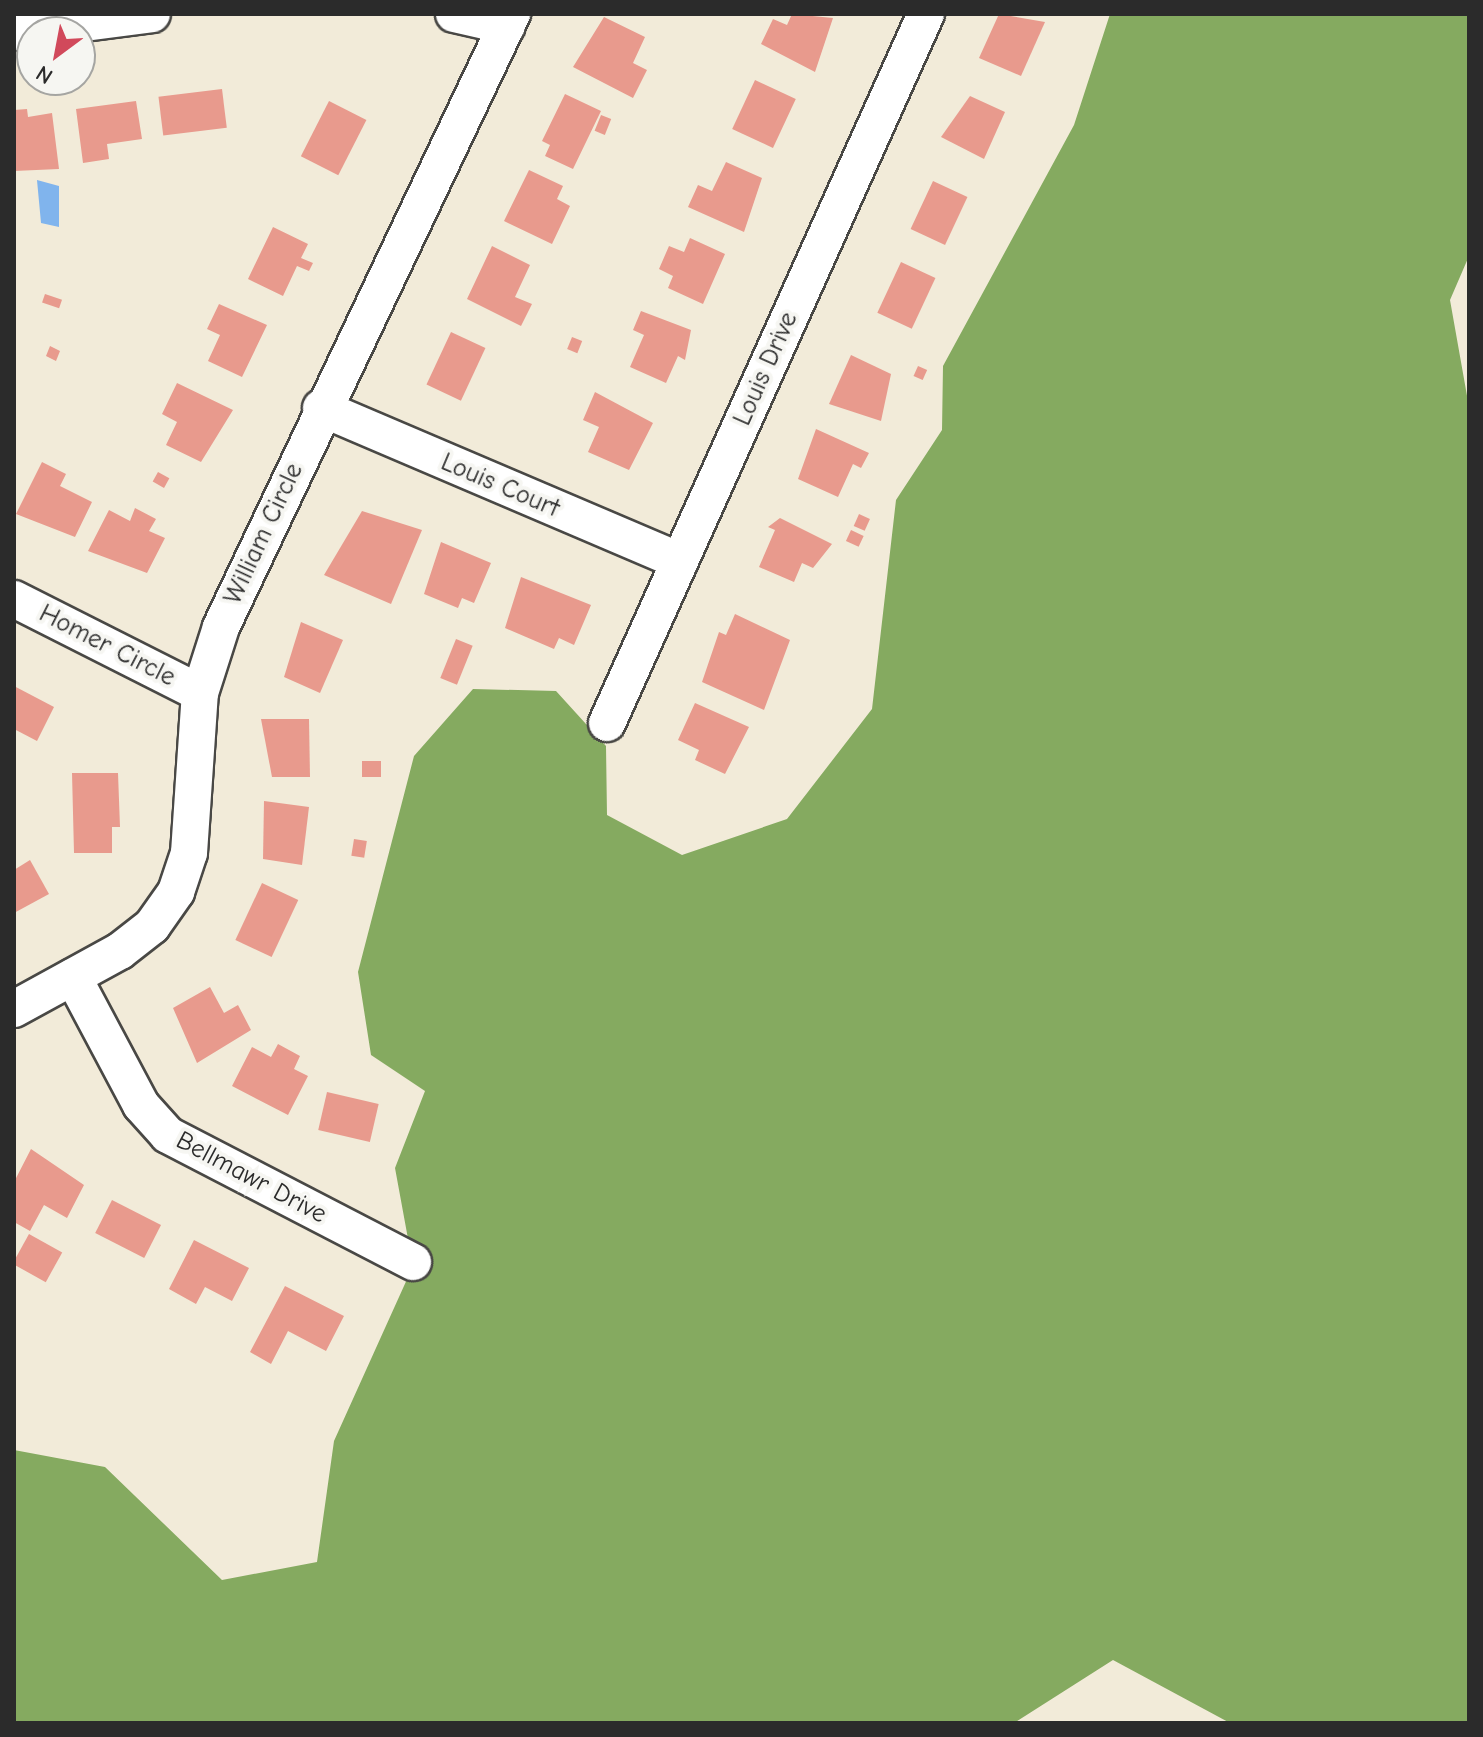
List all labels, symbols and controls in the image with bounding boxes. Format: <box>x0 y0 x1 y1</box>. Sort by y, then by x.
north arrow <box>16 16 96 96</box>
text: N <box>31 60 57 89</box>
street label: Louis Drive <box>727 307 805 431</box>
street label: Louis Court <box>436 447 564 525</box>
street label: William Circle <box>218 459 310 609</box>
street label: Homer Circle <box>34 598 180 694</box>
street label: Bellmawr Drive <box>170 1125 332 1231</box>

